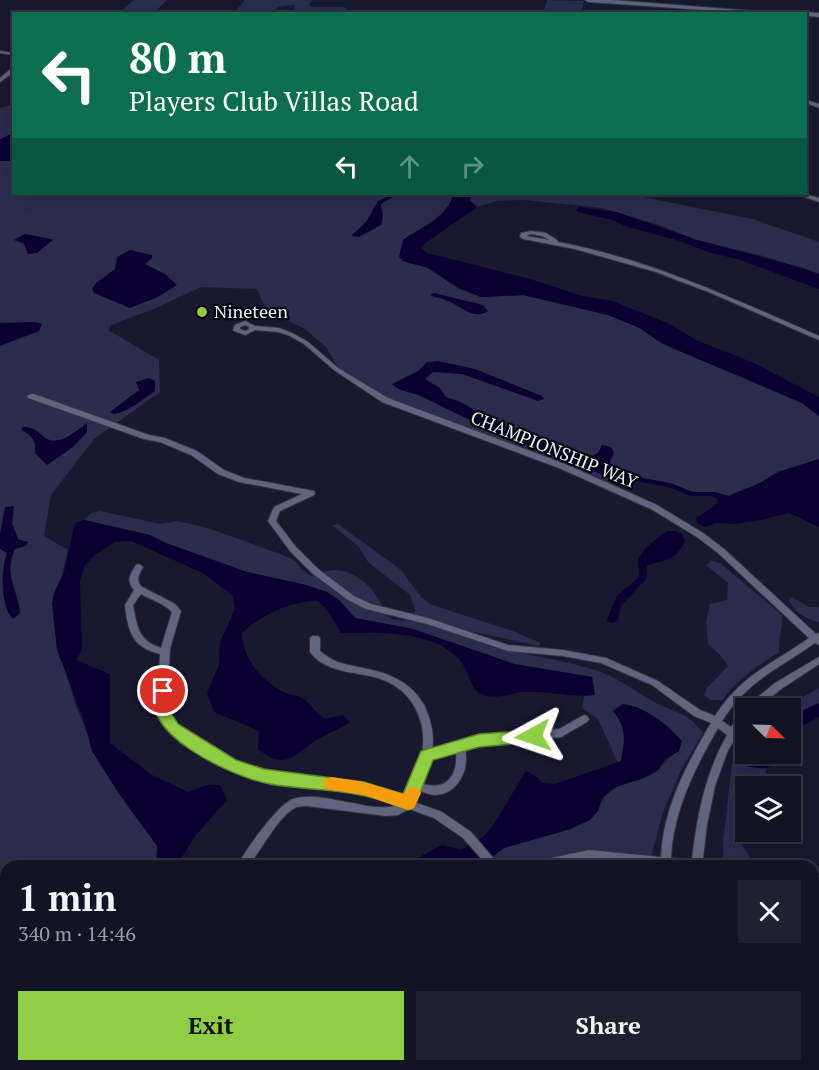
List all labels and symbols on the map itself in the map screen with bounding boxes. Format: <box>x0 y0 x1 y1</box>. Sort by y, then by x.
place label: Nineteen <box>214 299 288 323</box>
marker: Nineteen <box>195 305 209 319</box>
street label: CHAMPIONSHIP WAY <box>467 405 642 494</box>
pin <box>137 665 188 716</box>
north arrow <box>735 698 801 764</box>
position arrow <box>501 704 565 768</box>

